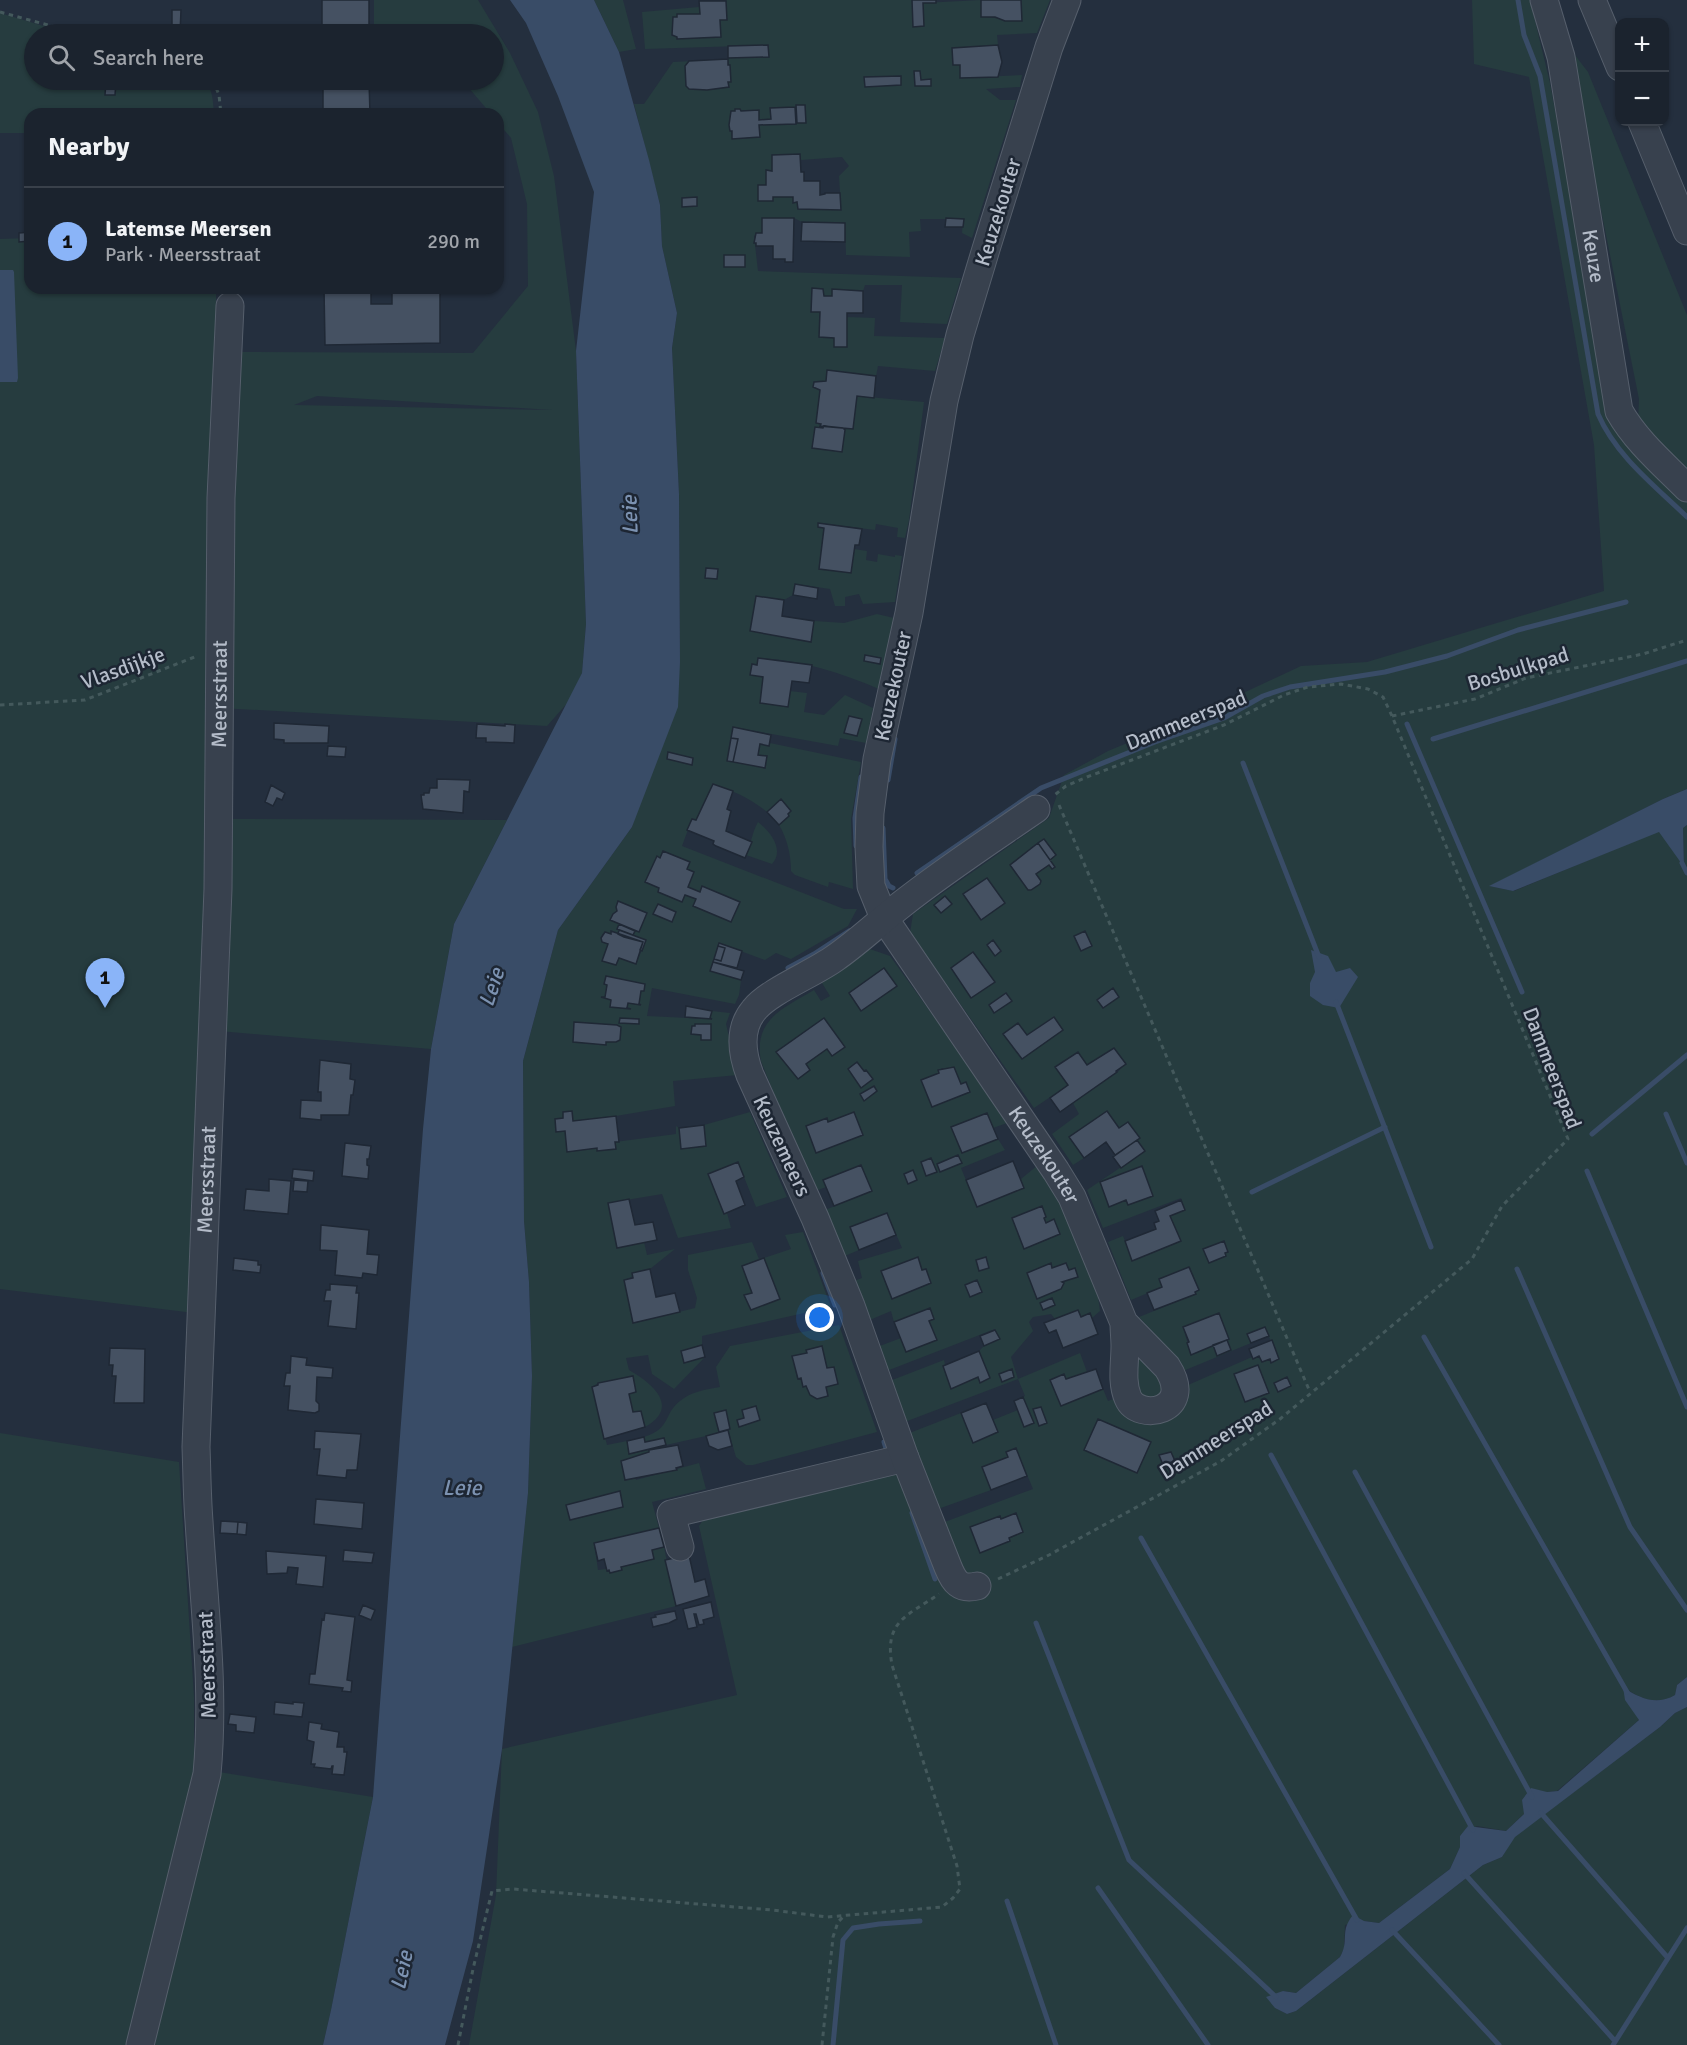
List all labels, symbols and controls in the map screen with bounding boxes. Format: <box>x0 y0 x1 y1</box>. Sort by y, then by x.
map controls <box>1615 18 1669 126</box>
button: + <box>1615 18 1669 72</box>
search box <box>24 24 504 90</box>
icon: search <box>45 41 78 74</box>
text: Search here <box>93 44 204 71</box>
button: − <box>1615 72 1669 126</box>
text: Nearby <box>48 131 129 163</box>
street label: Keuzekouter <box>969 155 1027 269</box>
text: Latemse Meersen <box>105 215 272 242</box>
street label: Keuze <box>1576 227 1611 285</box>
text: 1 <box>62 229 73 254</box>
text: 290 m <box>427 229 480 254</box>
text: Park · Meersstraat <box>105 242 261 267</box>
water label: Leie <box>615 494 644 535</box>
street label: Keuzekouter <box>869 628 917 743</box>
street label: Meersstraat <box>206 640 233 748</box>
street label: Vlasdijkje <box>77 641 169 695</box>
street label: Bosbulkpad <box>1464 641 1572 697</box>
street label: Dammeerspad <box>1122 684 1250 756</box>
pin: 1 <box>86 958 124 1008</box>
water label: Leie <box>473 964 511 1010</box>
street label: Dammeerspad <box>1517 1003 1587 1133</box>
street label: Keuzemeers <box>747 1091 817 1201</box>
street label: Keuzekouter <box>1003 1101 1086 1207</box>
street label: Meersstraat <box>191 1126 222 1234</box>
your location <box>805 1303 834 1332</box>
street label: Dammeerspad <box>1155 1395 1277 1485</box>
water label: Leie <box>443 1474 482 1501</box>
street label: Meersstraat <box>192 1611 222 1719</box>
water label: Leie <box>384 1947 419 1992</box>

